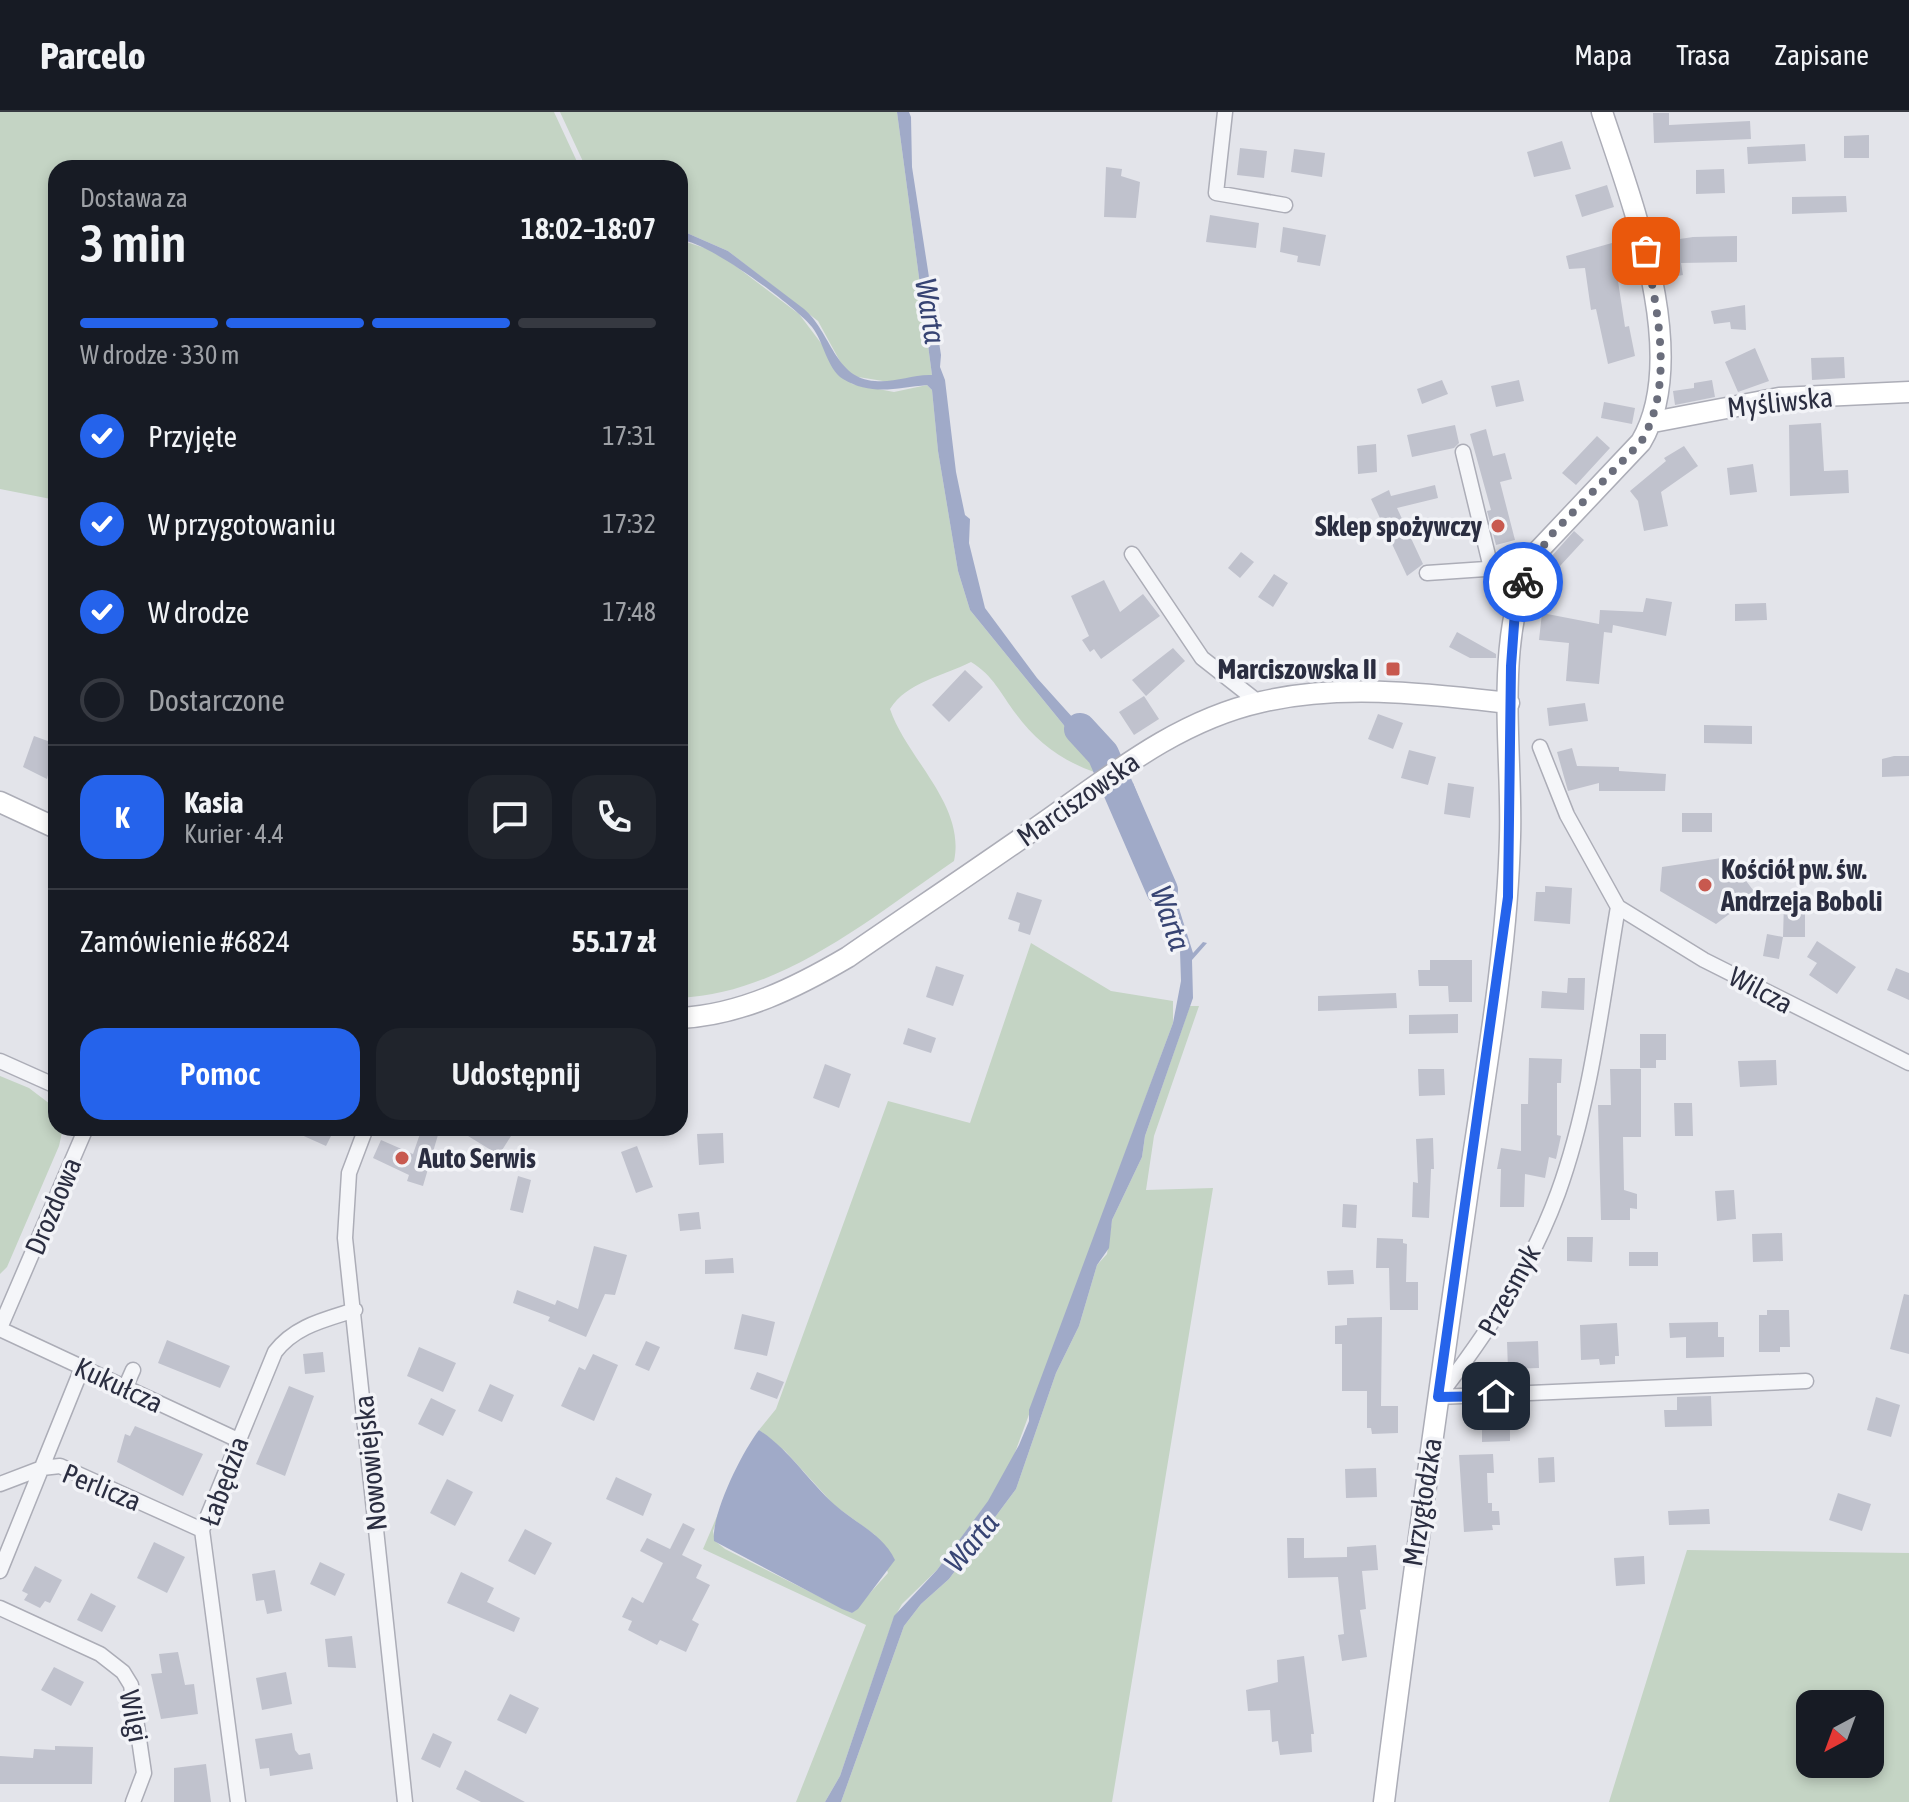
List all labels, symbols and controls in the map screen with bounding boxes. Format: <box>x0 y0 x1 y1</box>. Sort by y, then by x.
text: Parcelo <box>40 34 146 77</box>
text: Mapa <box>1574 39 1632 71</box>
text: Trasa <box>1676 39 1730 71</box>
text: Zapisane <box>1774 39 1869 71</box>
text: Dostawa za <box>80 183 188 213</box>
text: 18:02–18:07 <box>521 211 656 245</box>
text: 3 min <box>80 213 186 273</box>
pin <box>1612 217 1680 285</box>
icon: bag <box>1624 229 1668 273</box>
water label: Warta <box>909 276 953 346</box>
text: W drodze · 330 m <box>80 340 239 370</box>
street label: Myśliwska <box>1726 381 1834 423</box>
icon: check <box>80 414 124 458</box>
text: Przyjęte <box>148 419 237 453</box>
text: 17:31 <box>602 421 656 451</box>
icon: check <box>80 502 124 546</box>
text: W przygotowaniu <box>148 507 336 541</box>
text: 17:32 <box>602 509 656 539</box>
place label: Sklep spożywczy <box>1315 510 1482 542</box>
marker: Sklep spożywczy <box>1489 517 1507 535</box>
courier <box>1483 542 1563 622</box>
icon: bike <box>1501 560 1545 604</box>
icon: check <box>80 590 124 634</box>
text: W drodze <box>148 595 249 629</box>
text: 17:48 <box>602 597 656 627</box>
place label: Marciszowska II <box>1218 653 1377 685</box>
marker: Marciszowska II <box>1384 660 1402 678</box>
text: Dostarczone <box>148 683 285 717</box>
street label: Marciszowska <box>1011 745 1145 853</box>
button: chat <box>468 775 552 859</box>
button: phone <box>572 775 656 859</box>
text: Kasia <box>184 785 244 819</box>
text: K <box>115 800 129 834</box>
text: Kurier · 4.4 <box>184 819 284 849</box>
place label: Kościół pw. św. Andrzeja Boboli <box>1720 853 1882 917</box>
marker: Kościół pw. św. Andrzeja Boboli <box>1696 876 1714 894</box>
water label: Warta <box>1144 881 1198 955</box>
text: Zamówienie #6824 <box>80 924 290 958</box>
text: 55.17 zł <box>571 924 656 958</box>
street label: Wilcza <box>1724 960 1798 1020</box>
button: Pomoc <box>80 1028 360 1120</box>
button: Udostępnij <box>376 1028 656 1120</box>
place label: Auto Serwis <box>417 1142 536 1174</box>
marker: Auto Serwis <box>393 1149 411 1167</box>
street label: Drozdowa <box>18 1153 88 1259</box>
street label: Przesmyk <box>1471 1239 1547 1341</box>
street label: Kukułcza <box>70 1351 168 1419</box>
pin <box>1462 1362 1530 1430</box>
icon: home <box>1474 1374 1518 1418</box>
street label: Nowowiejska <box>347 1394 393 1532</box>
street label: Łabędzia <box>193 1432 255 1530</box>
street label: Mrzygłodzka <box>1396 1435 1448 1569</box>
street label: Perlicza <box>58 1457 146 1517</box>
water label: Warta <box>937 1506 1005 1578</box>
street label: Wilgi <box>113 1687 155 1745</box>
north arrow <box>1796 1690 1884 1778</box>
map controls <box>1796 1690 1884 1778</box>

